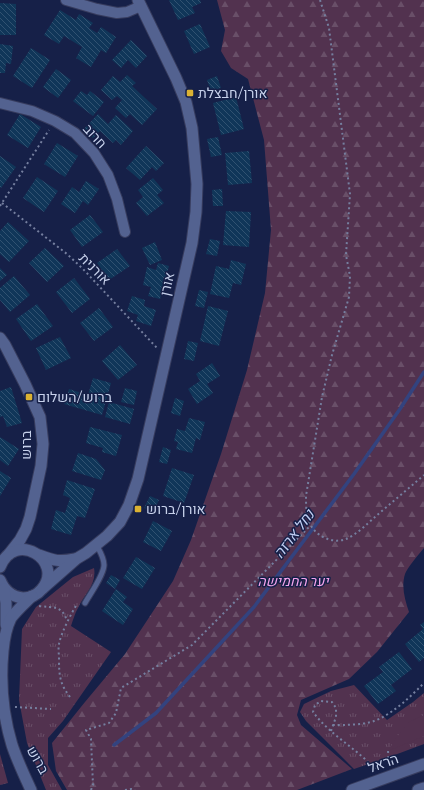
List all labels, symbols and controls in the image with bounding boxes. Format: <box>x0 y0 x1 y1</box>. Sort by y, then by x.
place label: אורן/חבצלת <box>198 82 267 102</box>
marker: אורן/חבצלת <box>185 88 195 98</box>
street label: חרוב <box>79 119 112 152</box>
street label: אורנית <box>75 248 116 289</box>
street label: אורן <box>154 270 178 298</box>
place label: ברוש/השלום <box>37 386 113 406</box>
marker: ברוש/השלום <box>24 392 34 402</box>
street label: ברוש <box>15 430 35 460</box>
place label: אורן/ברוש <box>146 498 206 518</box>
water label: נחל ארזה <box>267 502 320 562</box>
marker: אורן/ברוש <box>133 504 143 514</box>
park label: יער החמישה <box>257 570 330 590</box>
street label: ברוש <box>23 742 55 778</box>
street label: הראל <box>365 747 401 777</box>

